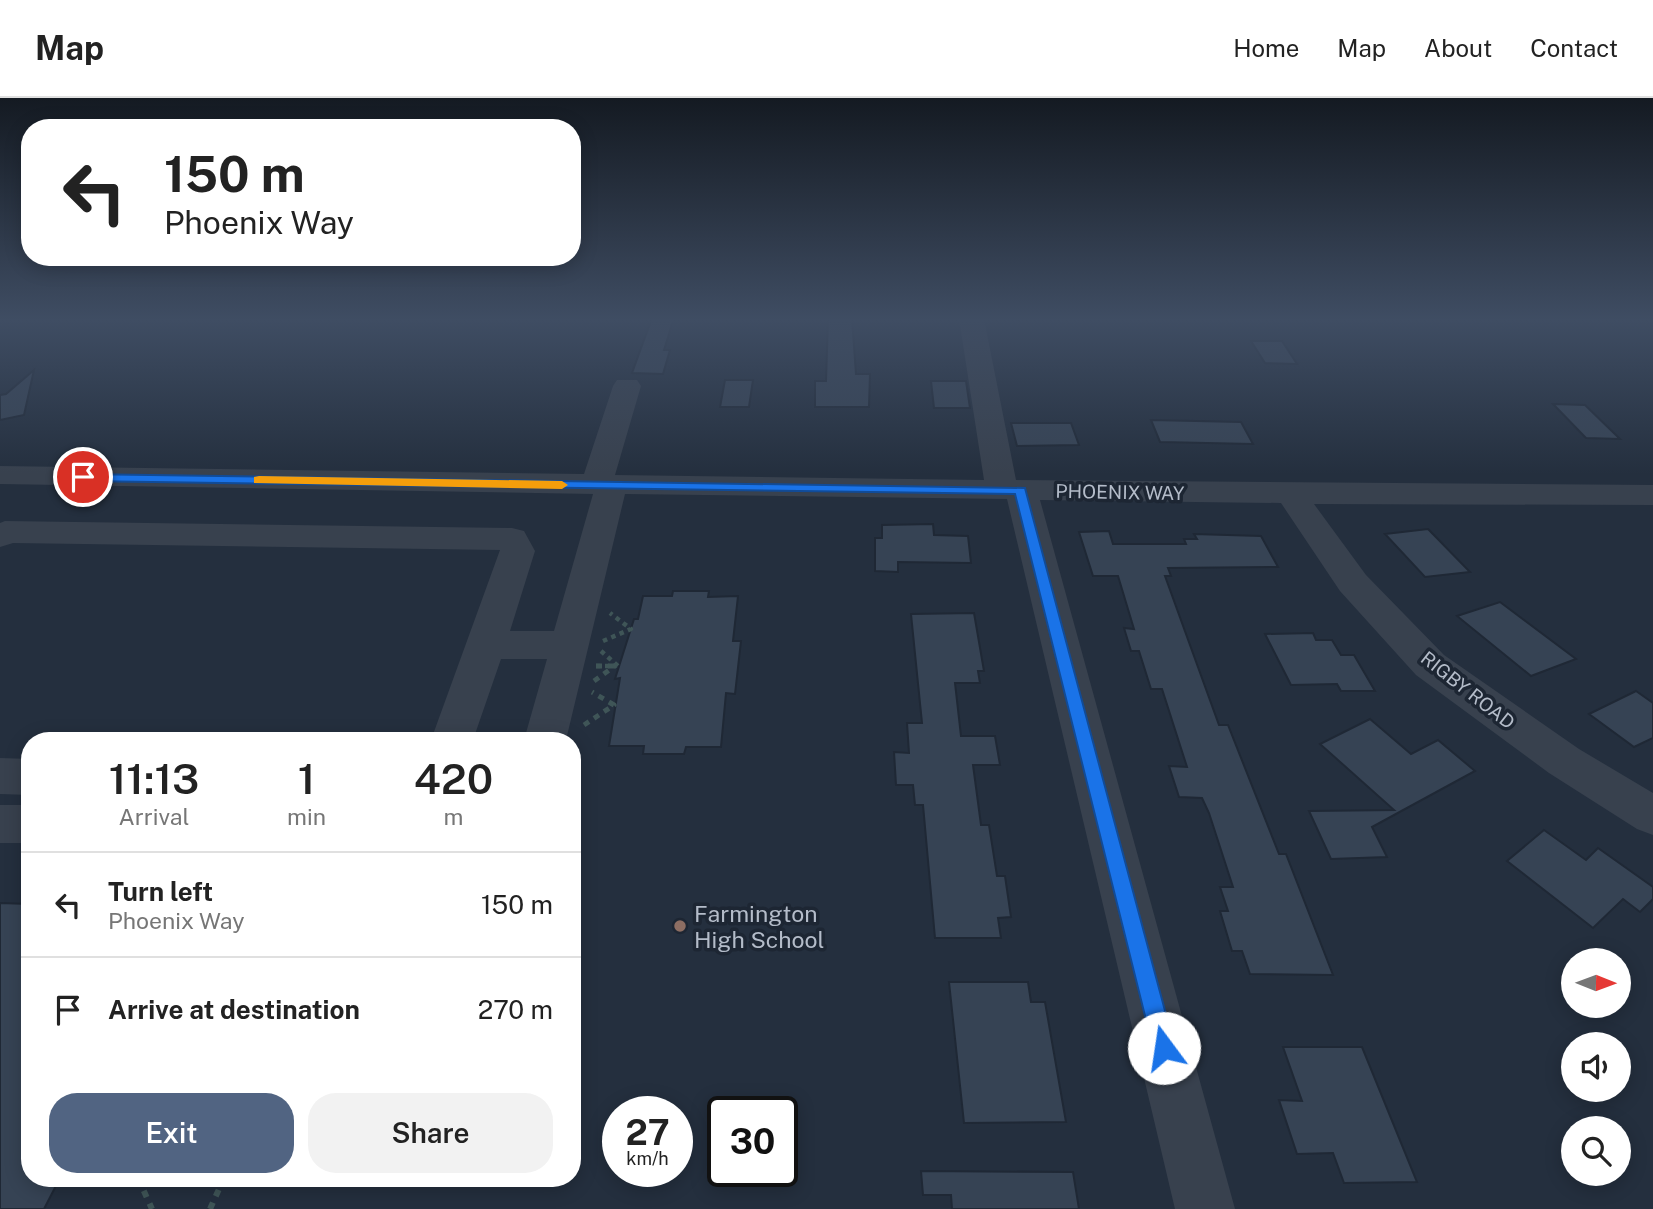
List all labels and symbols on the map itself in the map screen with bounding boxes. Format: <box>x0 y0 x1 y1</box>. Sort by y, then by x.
pin <box>53 447 113 507</box>
street label: PHOENIX WAY <box>1055 480 1185 504</box>
street label: RIGBY ROAD <box>1417 647 1519 733</box>
place label: Farmington High School <box>694 900 824 953</box>
marker: Farmington High School <box>672 918 688 934</box>
north arrow <box>1561 948 1631 1018</box>
position arrow <box>1127 1011 1201 1085</box>
speed limit sign: 30 <box>707 1096 798 1187</box>

